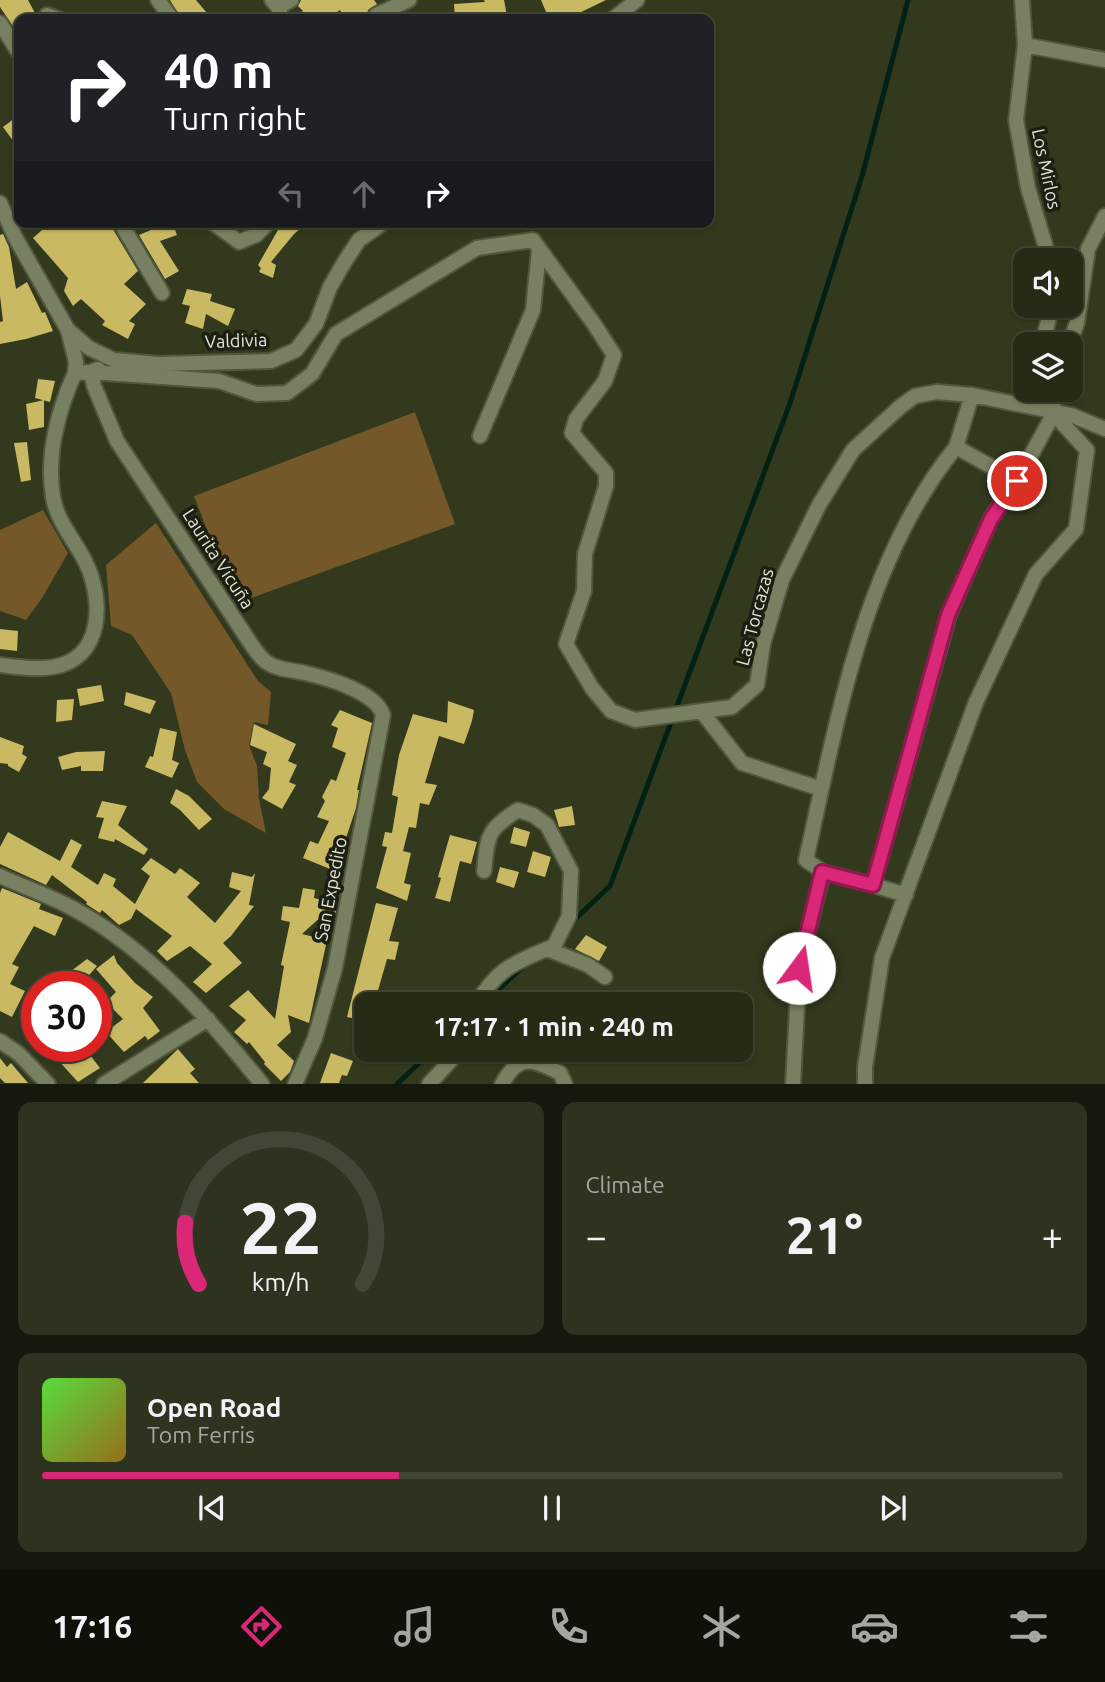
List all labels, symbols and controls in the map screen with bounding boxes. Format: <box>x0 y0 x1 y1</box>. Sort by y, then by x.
icon: right <box>49 42 140 133</box>
text: 40 m <box>164 42 273 97</box>
text: Turn right <box>164 100 306 136</box>
street label: Los Mirlos <box>1029 127 1065 211</box>
icon: left <box>272 175 310 213</box>
icon: ahead <box>345 175 383 213</box>
icon: right <box>418 175 456 213</box>
map controls <box>1013 248 1083 402</box>
button: sound <box>1013 248 1083 318</box>
street label: Valdivia <box>204 329 267 351</box>
button: layers <box>1013 332 1083 402</box>
pin <box>987 451 1047 511</box>
icon: arrive <box>998 462 1036 500</box>
street label: Laurita Vicuña <box>179 505 259 612</box>
street label: Las Torcazas <box>731 566 777 667</box>
street label: San Expedito <box>310 835 350 942</box>
position arrow <box>762 931 836 1005</box>
speed limit sign: 30 <box>21 971 112 1062</box>
text: 17:17 · 1 min · 240 m <box>433 1012 674 1041</box>
text: Climate <box>586 1172 665 1197</box>
text: 22 <box>240 1187 322 1269</box>
text: 21° <box>786 1206 863 1264</box>
text: − <box>586 1215 607 1257</box>
text: + <box>1042 1215 1063 1257</box>
text: km/h <box>252 1268 310 1296</box>
text: Open Road <box>147 1393 281 1422</box>
text: Tom Ferris <box>147 1422 255 1447</box>
icon: previous <box>193 1489 231 1527</box>
icon: pause <box>533 1489 571 1527</box>
icon: next <box>874 1489 912 1527</box>
icon: directions <box>237 1602 286 1651</box>
icon: music <box>390 1602 439 1651</box>
icon: phone <box>544 1602 593 1651</box>
icon: climate <box>697 1602 746 1651</box>
icon: car <box>850 1602 899 1651</box>
icon: filters <box>1004 1602 1053 1651</box>
text: 17:16 <box>52 1608 132 1644</box>

